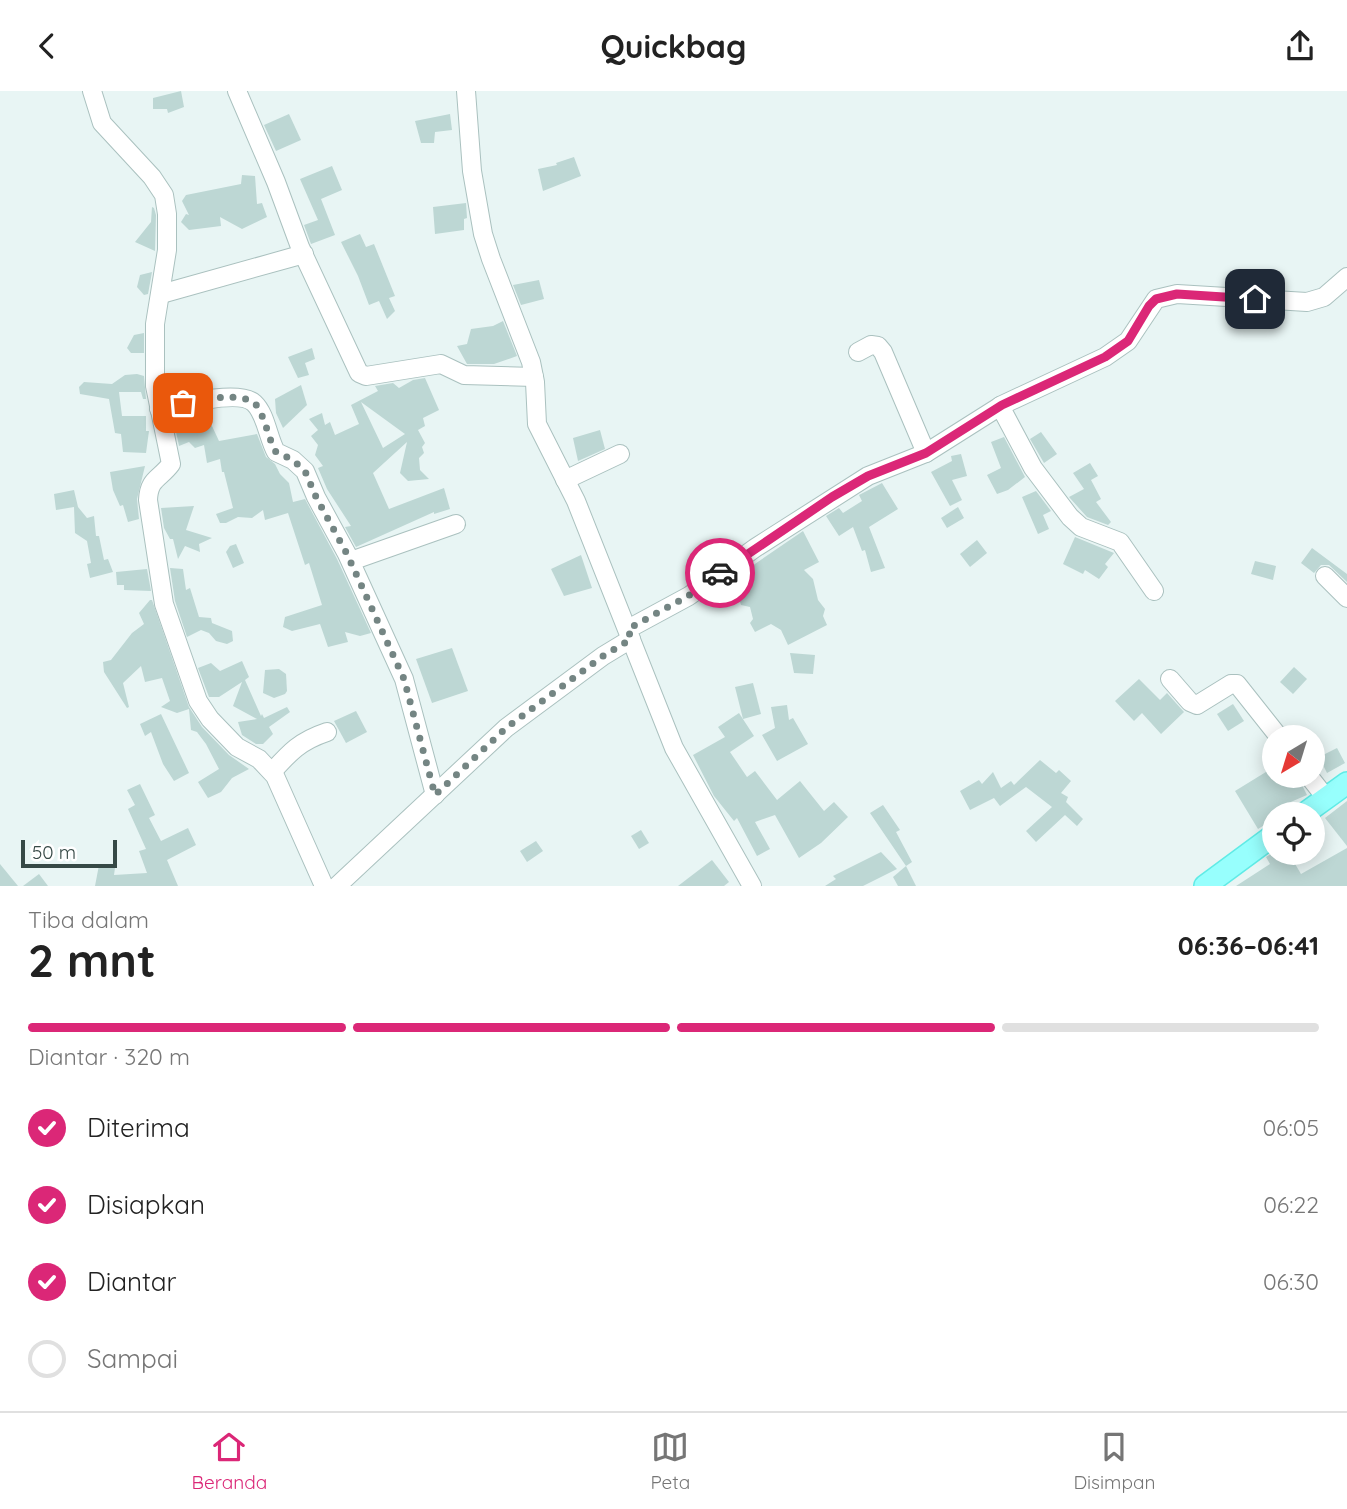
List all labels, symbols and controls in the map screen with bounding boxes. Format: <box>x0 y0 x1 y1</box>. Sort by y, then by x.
text: Quickbag <box>601 26 746 66</box>
icon: back <box>28 27 66 65</box>
icon: share <box>1281 27 1319 65</box>
pin <box>1225 269 1285 329</box>
icon: home <box>1236 280 1274 318</box>
pin <box>153 373 213 433</box>
icon: bag <box>164 384 202 422</box>
courier <box>685 538 755 608</box>
icon: car <box>701 554 739 592</box>
north arrow <box>1262 725 1325 787</box>
map controls <box>1262 725 1325 865</box>
button: locate <box>1262 802 1325 865</box>
scale bar <box>21 837 117 869</box>
text: 50 m <box>32 840 76 864</box>
text: Tiba dalam <box>28 905 149 934</box>
text: 06:36–06:41 <box>1178 929 1319 962</box>
text: 2 mnt <box>28 931 156 989</box>
text: Diantar · 320 m <box>28 1042 190 1071</box>
icon: check <box>28 1109 66 1147</box>
text: Diterima <box>87 1111 190 1144</box>
text: 06:05 <box>1262 1113 1319 1142</box>
icon: check <box>28 1186 66 1224</box>
text: Disiapkan <box>87 1188 205 1221</box>
text: 06:22 <box>1263 1190 1319 1219</box>
icon: check <box>28 1263 66 1301</box>
text: Diantar <box>87 1265 177 1298</box>
text: 06:30 <box>1263 1267 1319 1296</box>
text: Sampai <box>87 1342 178 1375</box>
tab: Beranda <box>192 1428 267 1494</box>
tab: Peta <box>650 1428 690 1494</box>
tab: Disimpan <box>1073 1428 1155 1494</box>

